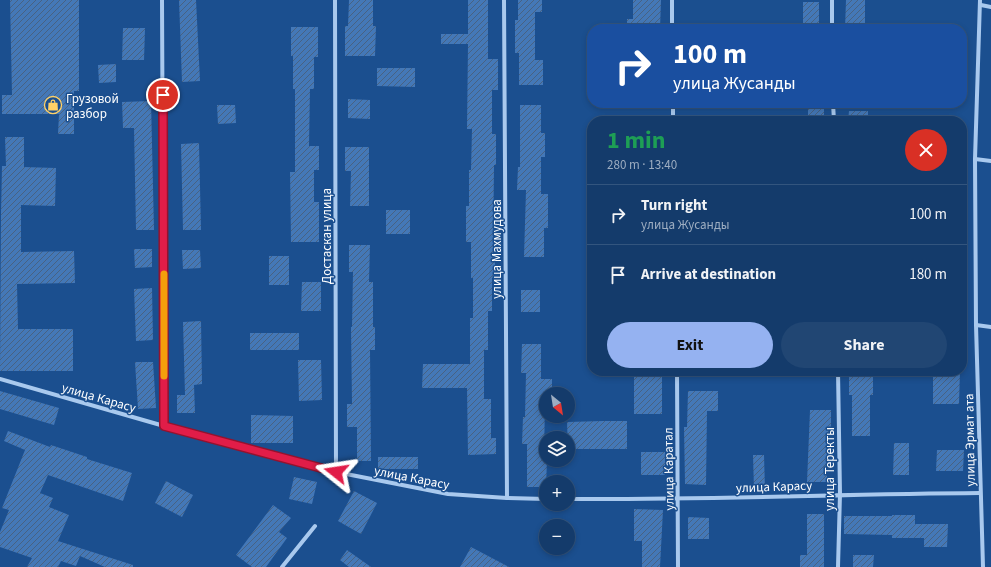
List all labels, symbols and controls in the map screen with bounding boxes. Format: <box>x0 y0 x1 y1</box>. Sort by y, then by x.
text: 100 m <box>673 34 747 74</box>
icon: right <box>607 40 659 92</box>
text: улица Жусанды <box>673 71 796 96</box>
pin <box>146 78 180 112</box>
icon: arrive <box>152 84 174 106</box>
place label: Грузовой разбор <box>66 90 119 123</box>
shop icon: Грузовой разбор <box>43 95 63 115</box>
text: 1 min <box>607 123 665 158</box>
button: close <box>905 129 947 171</box>
text: 280 m · 13:40 <box>607 156 677 174</box>
street label: Достаскан улица <box>318 188 336 284</box>
text: Turn right <box>641 195 707 216</box>
street label: улица Махмудова <box>488 199 506 299</box>
icon: right <box>607 204 629 226</box>
text: 100 m <box>909 204 947 225</box>
text: улица Жусанды <box>641 216 730 234</box>
icon: arrive <box>607 264 629 286</box>
text: Arrive at destination <box>641 264 776 285</box>
text: 180 m <box>909 264 947 285</box>
button: Exit <box>607 322 773 368</box>
button: Share <box>781 322 947 368</box>
street label: улица Карасу <box>60 379 138 417</box>
north arrow <box>539 387 575 423</box>
map controls <box>539 387 575 555</box>
street label: улица Эрмат ата <box>960 393 980 487</box>
street label: улица Каратал <box>659 427 679 511</box>
street label: улица Теректы <box>821 427 839 511</box>
button: layers <box>539 431 575 467</box>
position arrow <box>315 451 357 493</box>
street label: улица Карасу <box>373 462 451 494</box>
button: + <box>539 475 575 511</box>
street label: улица Карасу <box>736 477 813 497</box>
button: − <box>539 519 575 555</box>

